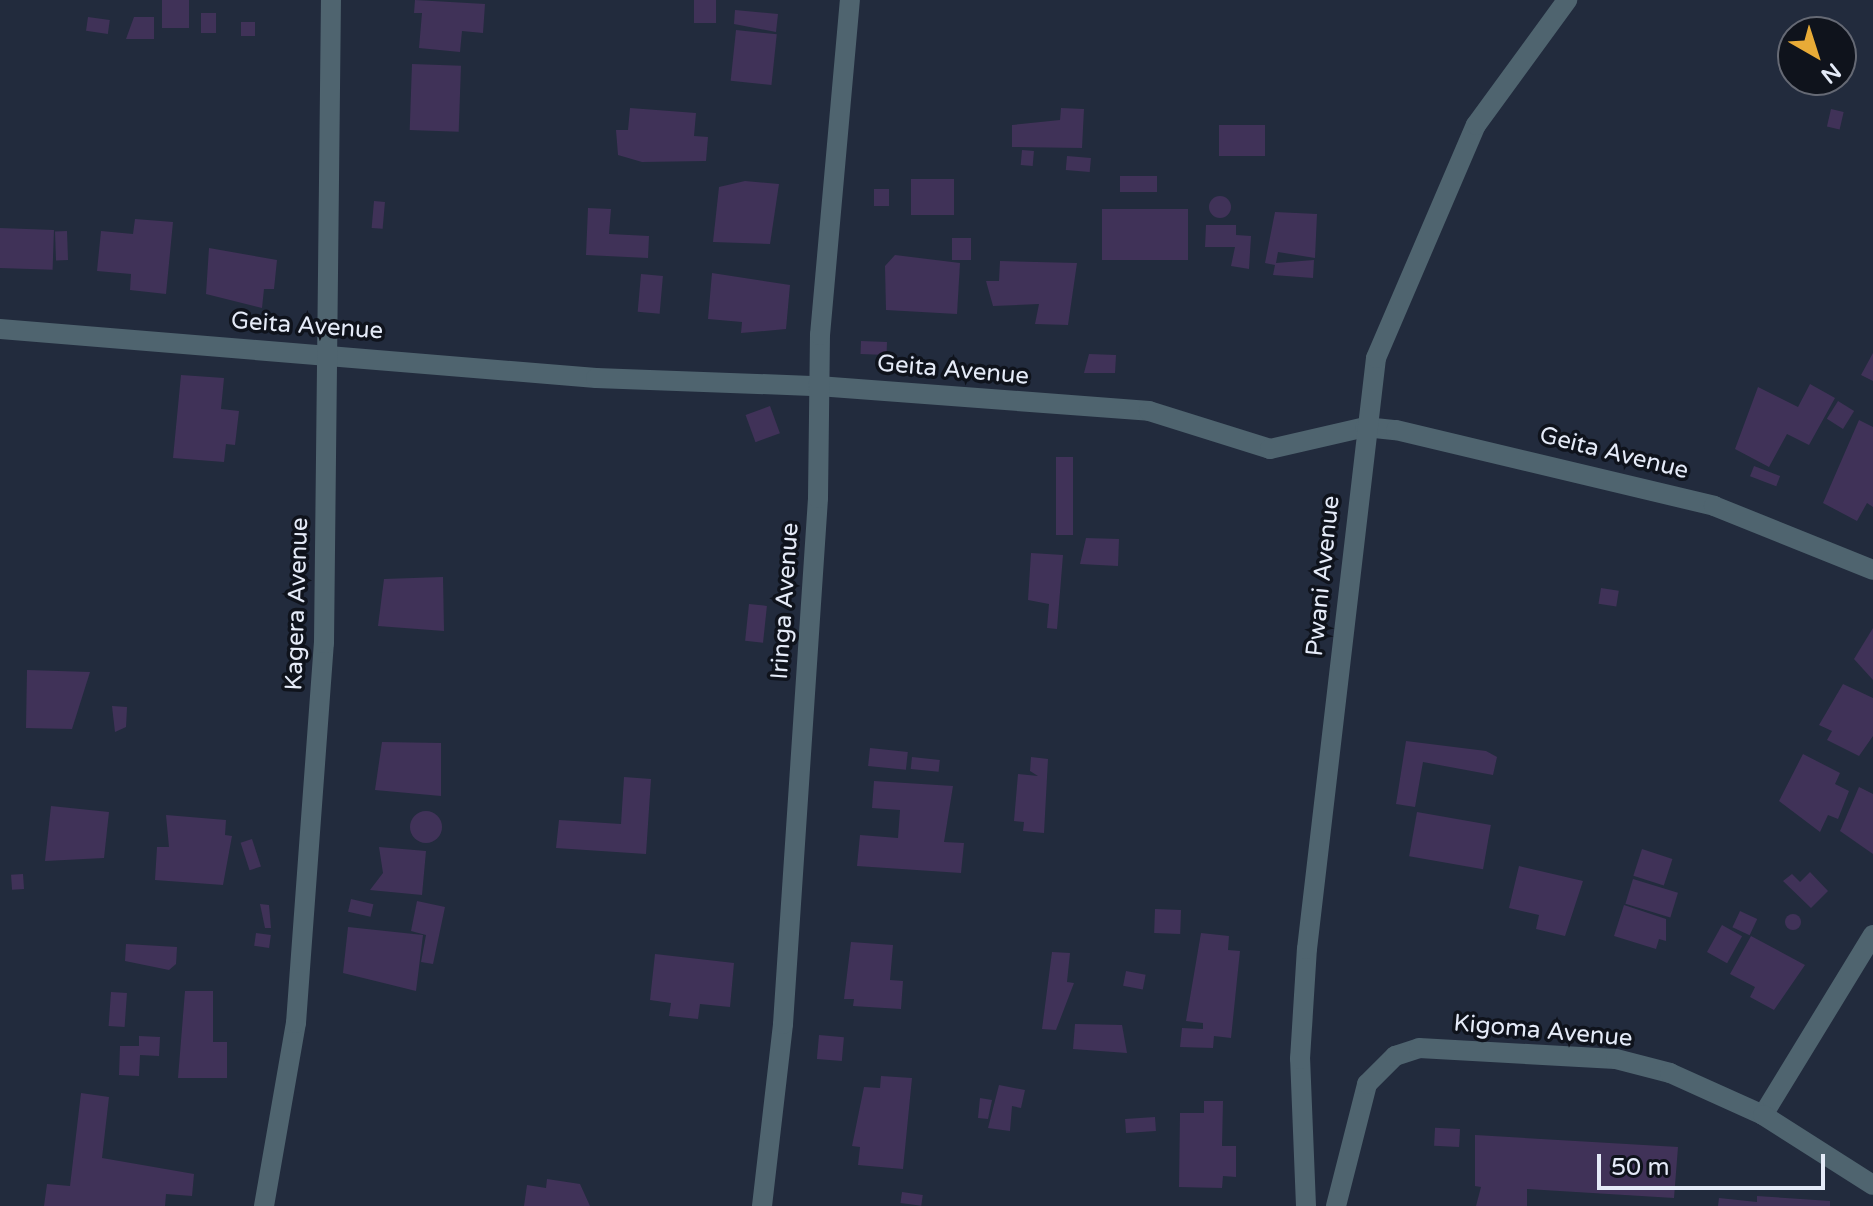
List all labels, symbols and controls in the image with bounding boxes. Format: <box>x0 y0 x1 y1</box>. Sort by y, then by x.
north arrow <box>1777 16 1857 96</box>
text: N <box>1816 57 1846 89</box>
street label: Geita Avenue <box>230 306 384 346</box>
street label: Geita Avenue <box>876 349 1030 391</box>
street label: Geita Avenue <box>1537 421 1691 485</box>
street label: Pwani Avenue <box>1300 494 1346 658</box>
street label: Kagera Avenue <box>280 517 314 691</box>
street label: Iringa Avenue <box>765 522 805 680</box>
street label: Kigoma Avenue <box>1452 1009 1634 1053</box>
scale bar <box>1601 1138 1829 1188</box>
text: 50 m <box>1611 1153 1669 1182</box>

